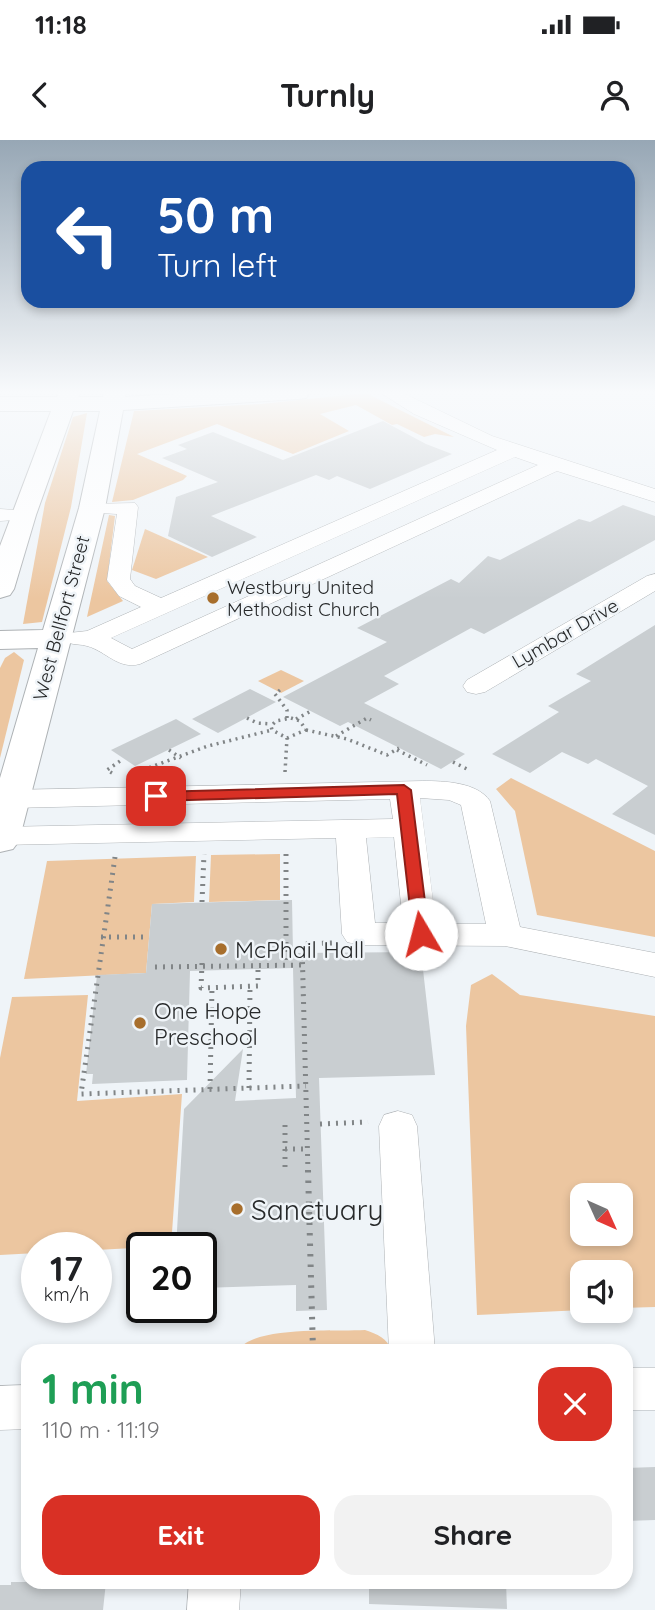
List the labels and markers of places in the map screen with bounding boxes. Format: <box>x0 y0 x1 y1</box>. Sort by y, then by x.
place label: Westbury United Methodist Church <box>227 575 380 621</box>
marker: Westbury United Methodist Church <box>205 590 221 606</box>
pin <box>126 766 186 826</box>
place label: McPhail Hall <box>235 935 364 964</box>
marker: McPhail Hall <box>213 941 229 957</box>
place label: One Hope Preschool <box>154 996 262 1051</box>
marker: One Hope Preschool <box>132 1015 148 1031</box>
place label: Sanctuary <box>251 1192 383 1227</box>
marker: Sanctuary <box>229 1201 245 1217</box>

